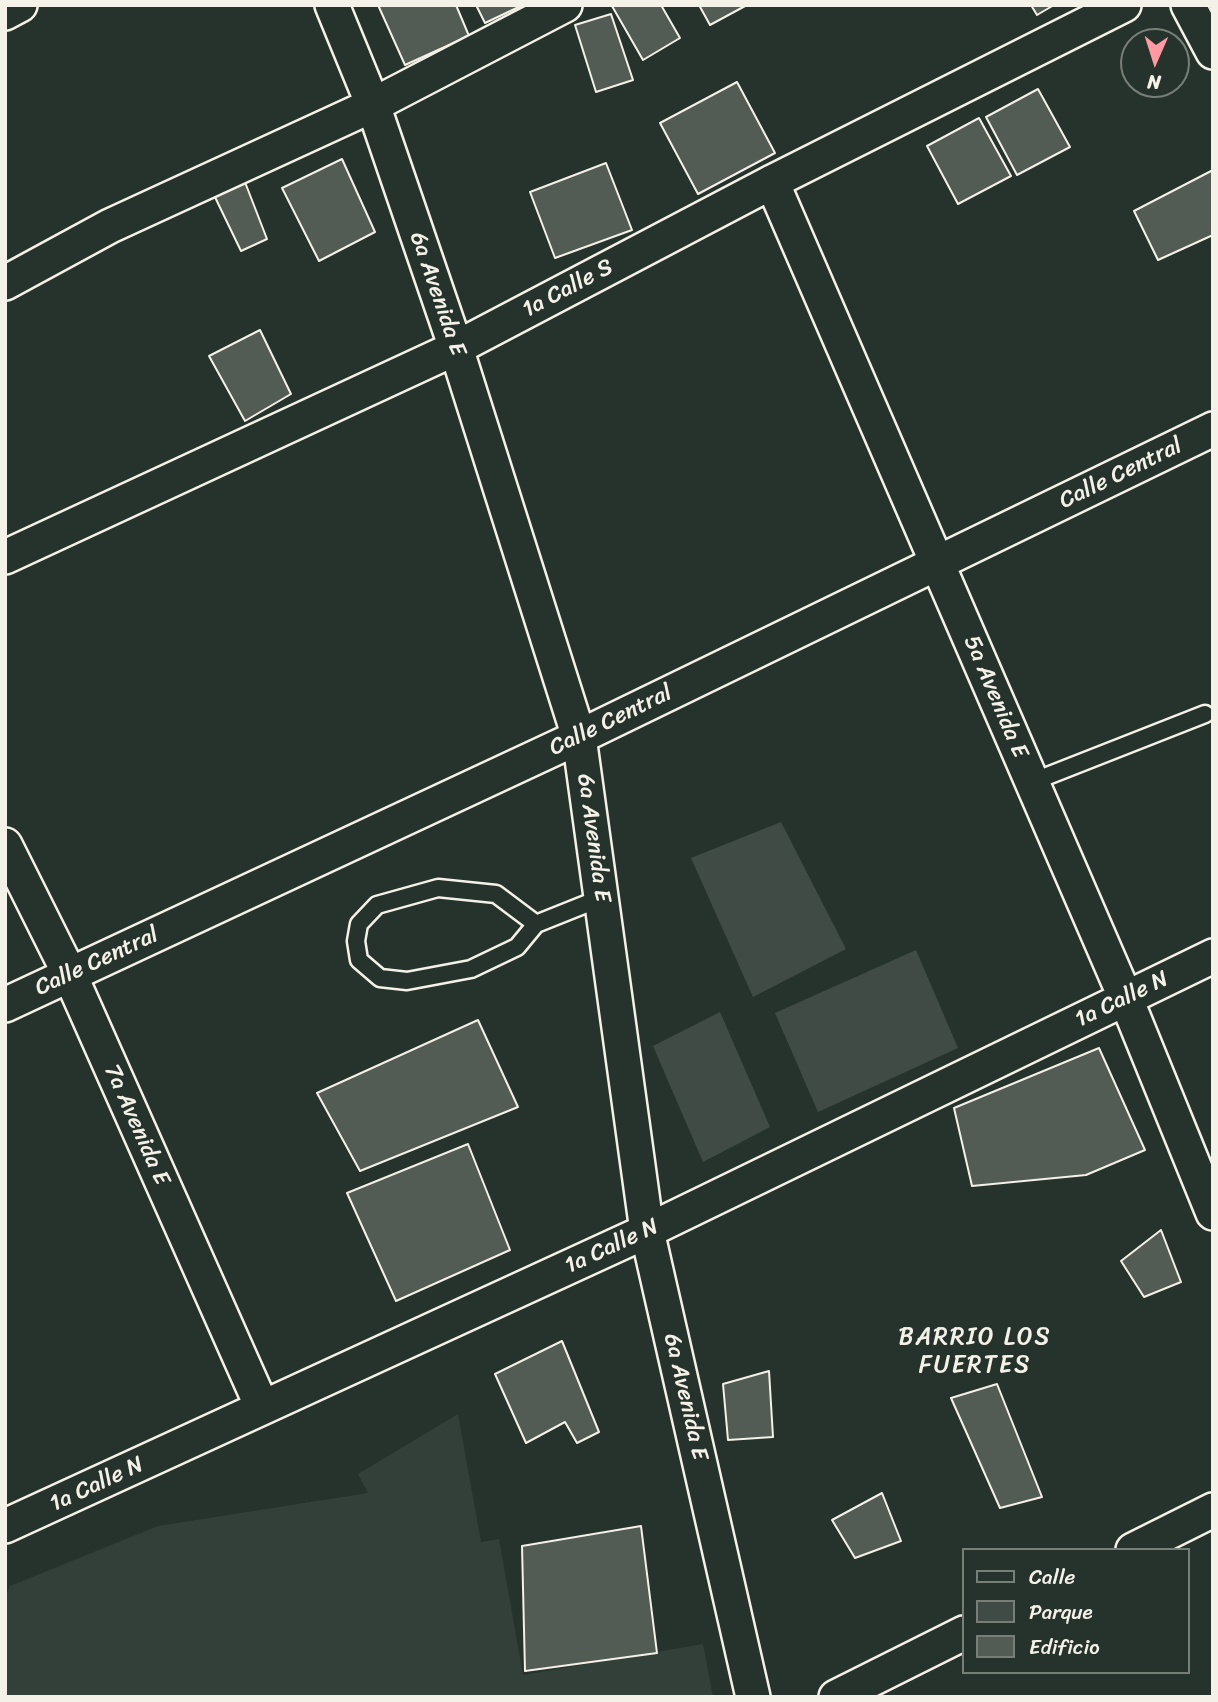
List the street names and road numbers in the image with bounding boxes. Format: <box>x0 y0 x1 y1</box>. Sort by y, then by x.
street label: 6a Avenida E <box>403 228 471 360</box>
street label: 1a Calle S <box>518 254 618 324</box>
street label: Calle Central <box>1055 432 1187 516</box>
street label: 5a Avenida E <box>957 632 1033 762</box>
street label: Calle Central <box>545 679 677 763</box>
street label: 6a Avenida E <box>570 772 616 904</box>
street label: Calle Central <box>31 921 163 1003</box>
street label: 1a Calle N <box>1071 966 1173 1034</box>
street label: 7a Avenida E <box>97 1060 175 1190</box>
street label: 1a Calle N <box>561 1213 663 1281</box>
street label: 6a Avenida E <box>657 1331 713 1463</box>
street label: 1a Calle N <box>46 1451 148 1519</box>

